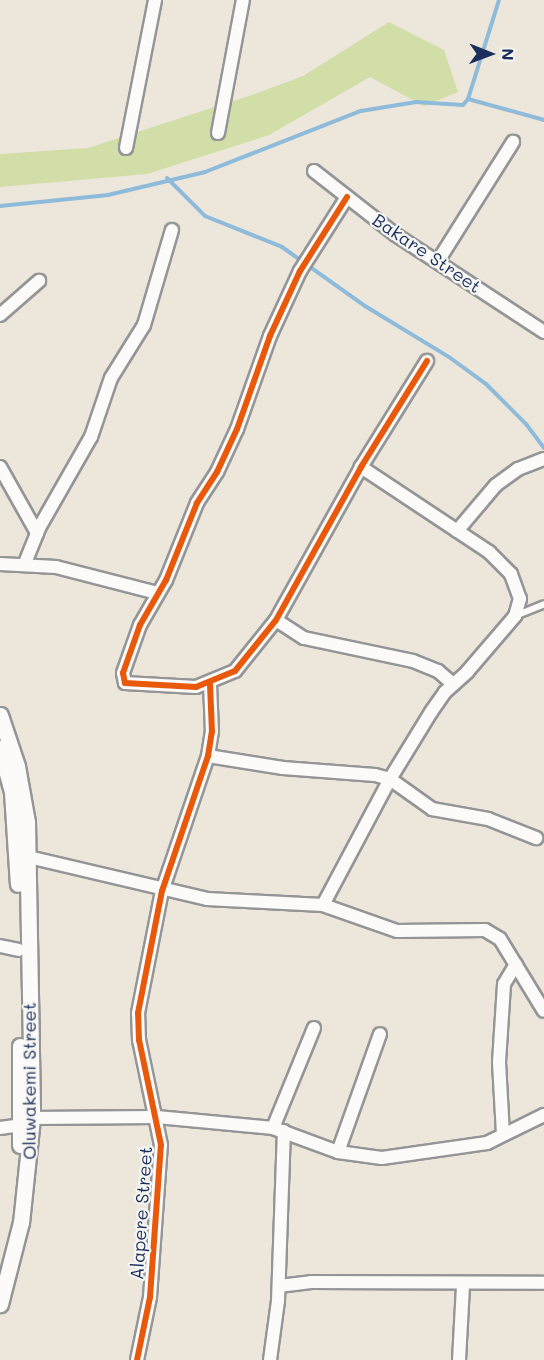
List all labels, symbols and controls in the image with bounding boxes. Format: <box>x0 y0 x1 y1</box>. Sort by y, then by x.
north arrow <box>460 24 520 84</box>
text: N <box>498 48 519 61</box>
street label: Bakare Street <box>369 209 485 297</box>
street label: Oluwakemi Street <box>18 1002 40 1160</box>
street label: Alapere Street <box>126 1146 156 1280</box>

